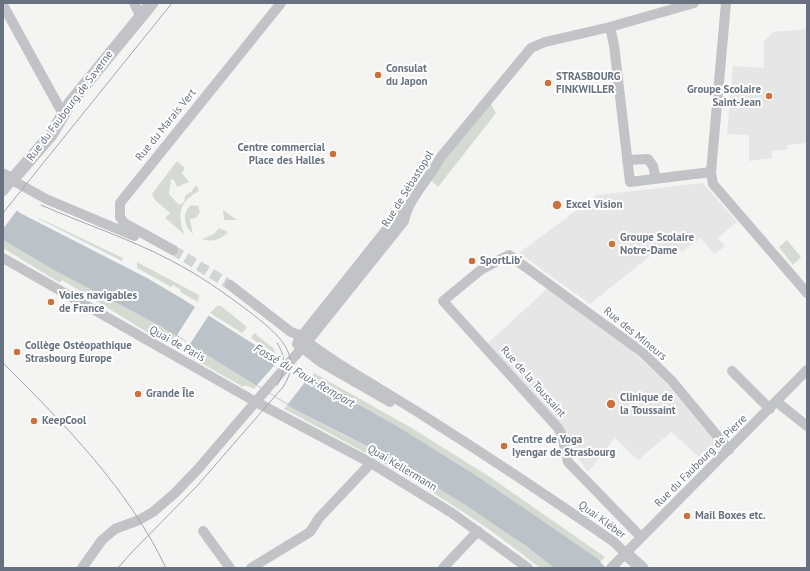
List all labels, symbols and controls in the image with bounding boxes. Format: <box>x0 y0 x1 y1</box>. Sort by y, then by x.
street label: Rue du Faubourg de Saverne <box>24 48 116 164</box>
place label: Consulat du Japon <box>386 62 428 88</box>
marker: Consulat du Japon <box>373 70 383 80</box>
place label: STRASBOURG FINKWILLER <box>556 70 621 96</box>
marker: STRASBOURG FINKWILLER <box>543 78 553 88</box>
place label: Groupe Scolaire Saint-Jean <box>687 83 761 109</box>
street label: Rue du Marais Vert <box>133 86 199 164</box>
marker: Groupe Scolaire Saint-Jean <box>764 91 774 101</box>
place label: Centre commercial Place des Halles <box>238 141 325 167</box>
street label: Rue de Sébastopol <box>379 148 437 230</box>
marker: Centre commercial Place des Halles <box>328 149 338 159</box>
place label: Excel Vision <box>566 198 623 212</box>
marker: Excel Vision <box>551 199 563 211</box>
place label: Groupe Scolaire Notre-Dame <box>620 231 694 257</box>
marker: Groupe Scolaire Notre-Dame <box>607 239 617 249</box>
place label: SportLib' <box>480 254 522 268</box>
marker: SportLib' <box>467 256 477 266</box>
place label: Voies navigables de France <box>59 289 137 315</box>
marker: Voies navigables de France <box>46 297 56 307</box>
street label: Rue des Mineurs <box>601 304 669 364</box>
street label: Quai de Paris <box>147 323 207 365</box>
place label: Collège Ostéopathique Strasbourg Europe <box>25 339 132 365</box>
water label: Fossé du Faux-Rempart <box>251 341 357 411</box>
street label: Rue de la Toussaint <box>498 344 568 420</box>
marker: Collège Ostéopathique Strasbourg Europe <box>12 347 22 357</box>
place label: Grande Île <box>146 387 194 401</box>
marker: Grande Île <box>133 389 143 399</box>
place label: Clinique de la Toussaint <box>620 391 676 417</box>
marker: Clinique de la Toussaint <box>605 398 617 410</box>
street label: Rue du Faubourg de Pierre <box>652 412 750 510</box>
place label: KeepCool <box>42 414 86 428</box>
marker: KeepCool <box>29 416 39 426</box>
place label: Centre de Yoga Iyengar de Strasbourg <box>512 433 615 459</box>
marker: Centre de Yoga Iyengar de Strasbourg <box>499 441 509 451</box>
street label: Quai Kellermann <box>365 442 439 494</box>
street label: Quai Kléber <box>576 498 628 542</box>
place label: Mail Boxes etc. <box>695 509 766 523</box>
marker: Mail Boxes etc. <box>682 511 692 521</box>

